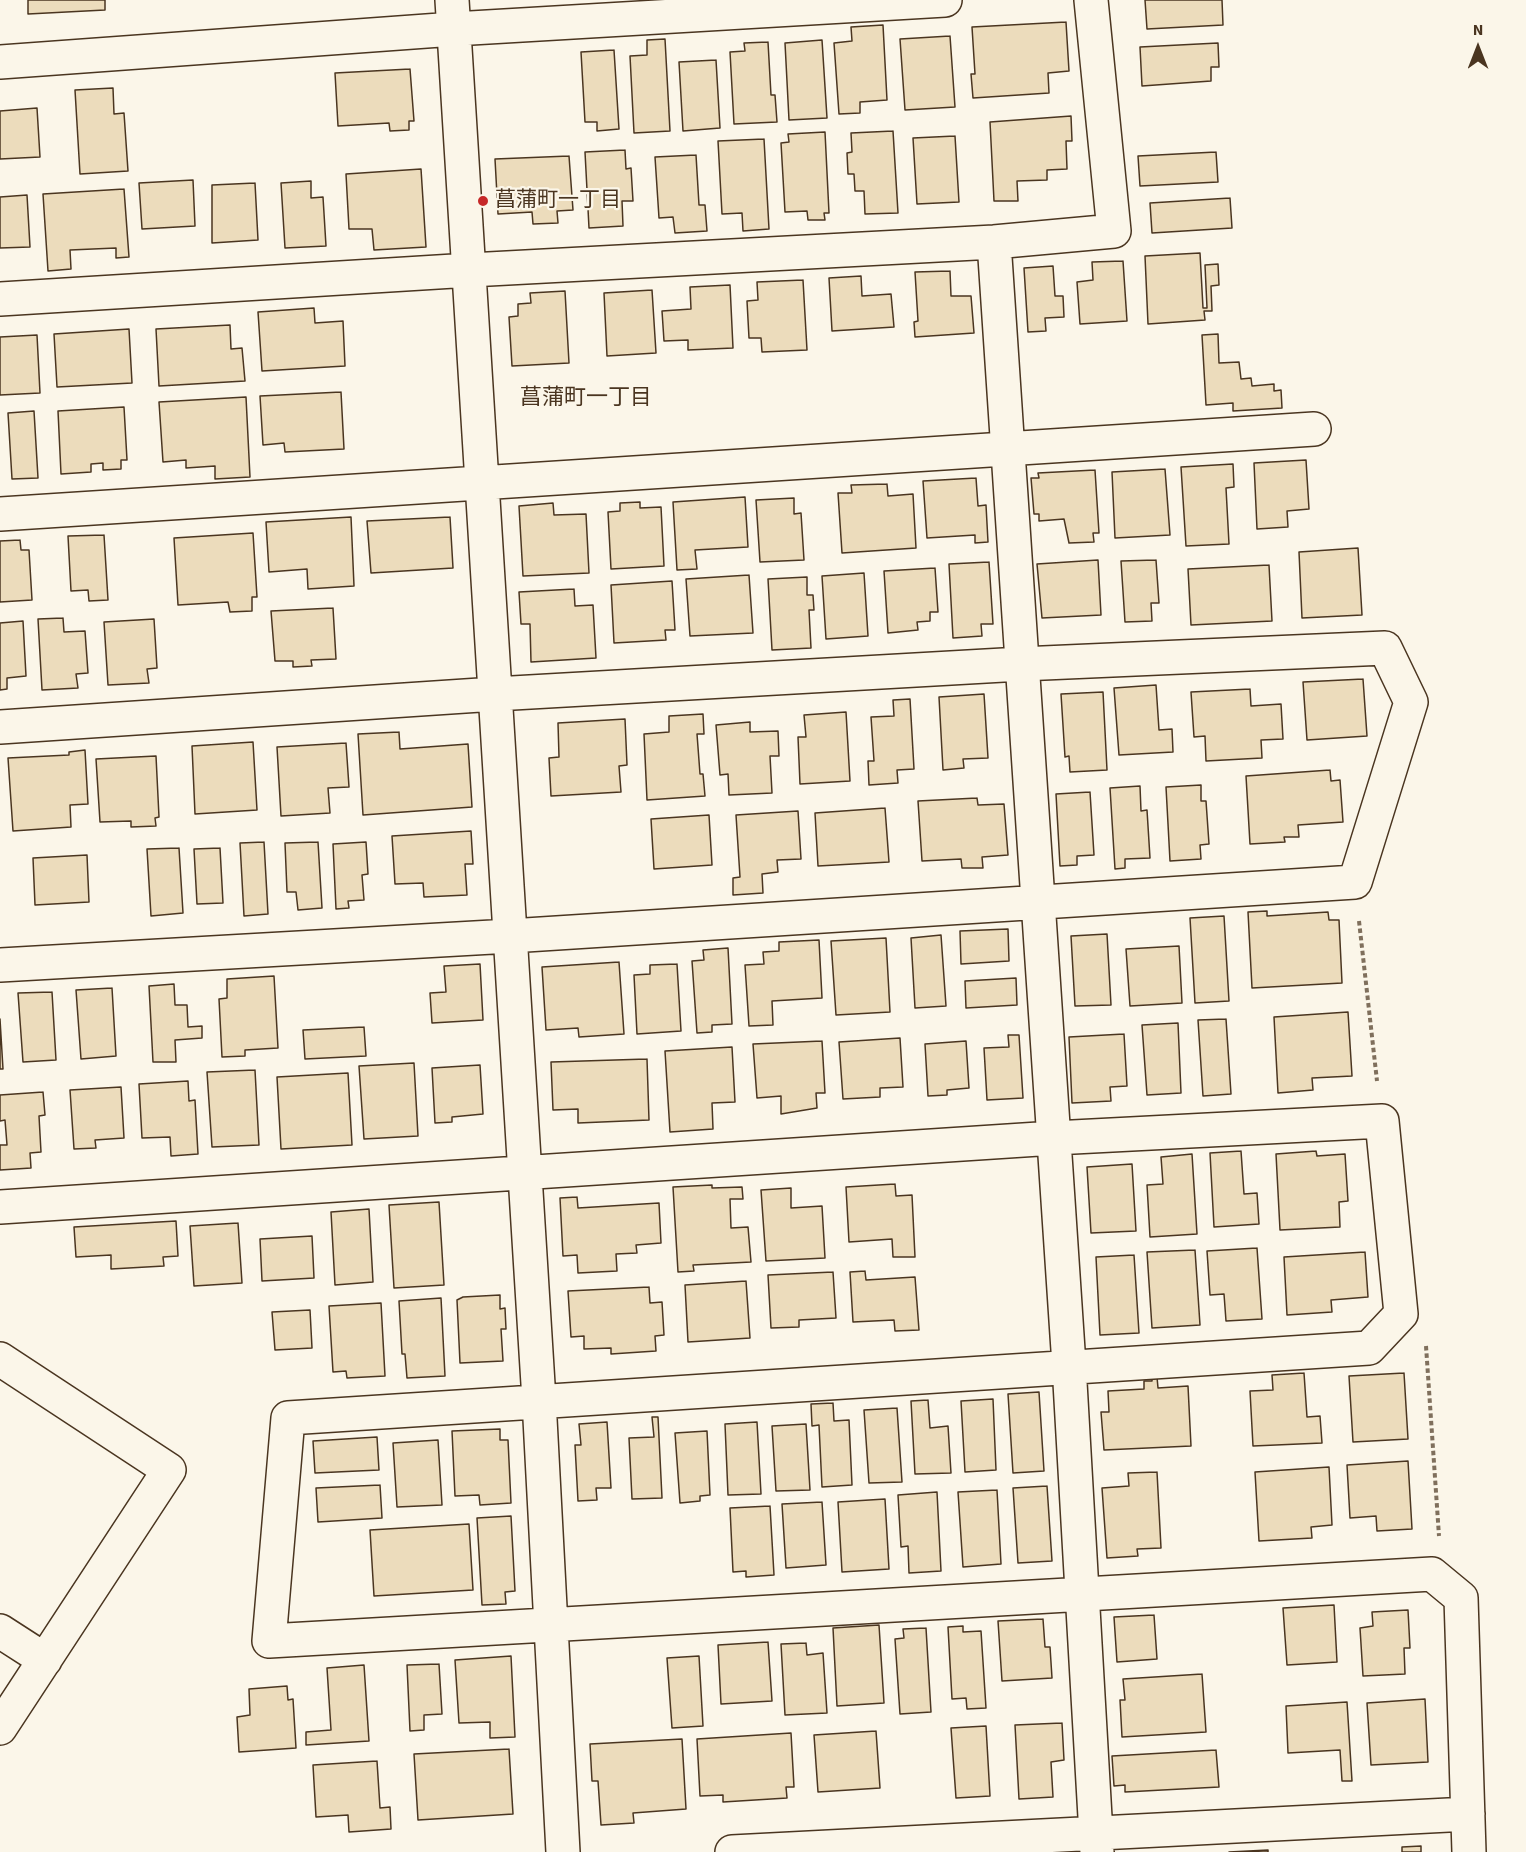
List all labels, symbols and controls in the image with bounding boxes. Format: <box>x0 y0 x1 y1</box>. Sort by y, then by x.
north arrow <box>1448 18 1508 78</box>
text: N <box>1473 19 1483 41</box>
place label: 菖蒲町一丁目 <box>495 188 621 214</box>
marker: 菖蒲町一丁目 <box>476 194 490 208</box>
district label: 菖蒲町一丁目 <box>520 386 652 412</box>

